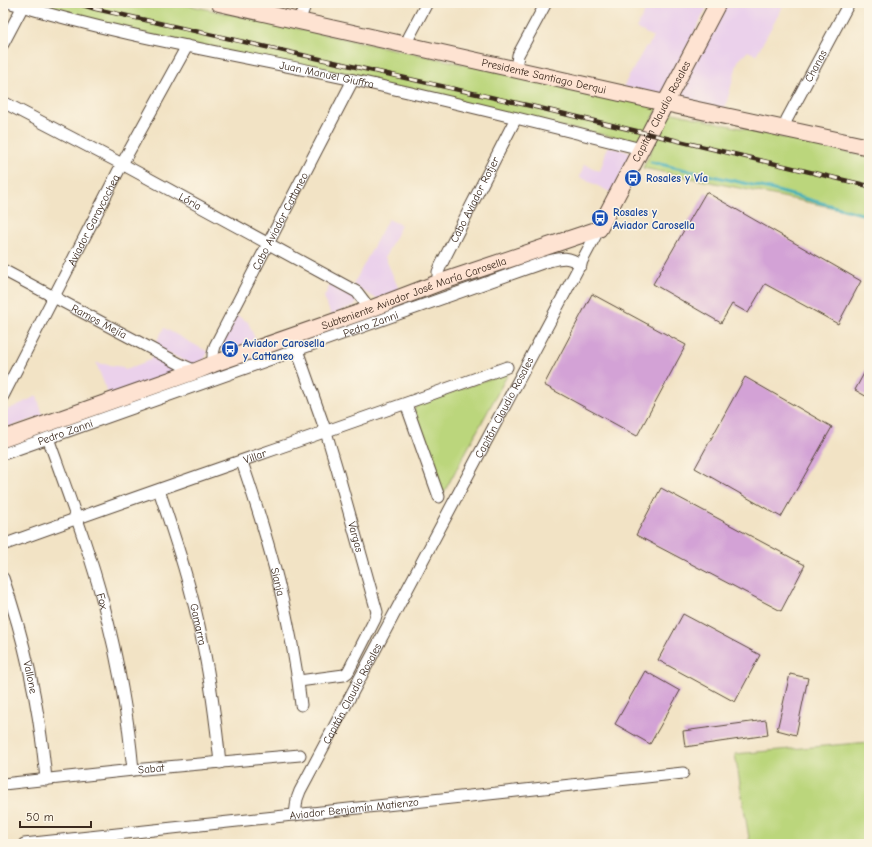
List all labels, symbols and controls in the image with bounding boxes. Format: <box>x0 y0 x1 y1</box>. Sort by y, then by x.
street label: Chanas <box>801 47 830 84</box>
street label: Presidente Santiago Derqui <box>480 56 608 96</box>
street label: Juan Manuel Giuffra <box>278 58 375 91</box>
street label: Capitán Claudio Rosales <box>629 58 693 164</box>
street label: Cabo Aviador Rotjer <box>447 154 502 245</box>
bus stop icon: Rosales y Vía <box>623 168 643 188</box>
street label: Cabo Aviador Cattaneo <box>249 170 311 272</box>
street label: Aviador Garaycochea <box>65 172 122 268</box>
place label: Rosales y Vía <box>646 172 708 185</box>
street label: Lória <box>177 190 204 213</box>
place label: Rosales y Aviador Carosella <box>613 206 695 232</box>
bus stop icon: Rosales y Aviador Carosella <box>590 208 610 228</box>
street label: Subteniente Aviador José María Carosella <box>320 254 508 332</box>
street label: Ramos Mejía <box>69 301 129 341</box>
street label: Pedro Zanni <box>341 308 400 340</box>
place label: Aviador Carosella y Cattaneo <box>243 337 325 363</box>
bus stop icon: Aviador Carosella y Cattaneo <box>220 339 240 359</box>
street label: Capitán Claudio Rosales <box>472 355 536 460</box>
street label: Pedro Zanni <box>36 416 95 448</box>
street label: Villar <box>242 446 268 466</box>
street label: Vargas <box>346 520 367 554</box>
street label: Sianja <box>268 566 288 597</box>
street label: Fox <box>94 591 111 611</box>
street label: Gamarra <box>187 602 209 646</box>
street label: Capitán Claudio Rosales <box>320 641 384 746</box>
street label: Vallone <box>21 659 41 695</box>
street label: Sabat <box>137 761 166 776</box>
street label: Aviador Benjamín Matienzo <box>289 795 419 822</box>
scale bar <box>20 803 91 829</box>
text: 50 m <box>26 810 54 824</box>

